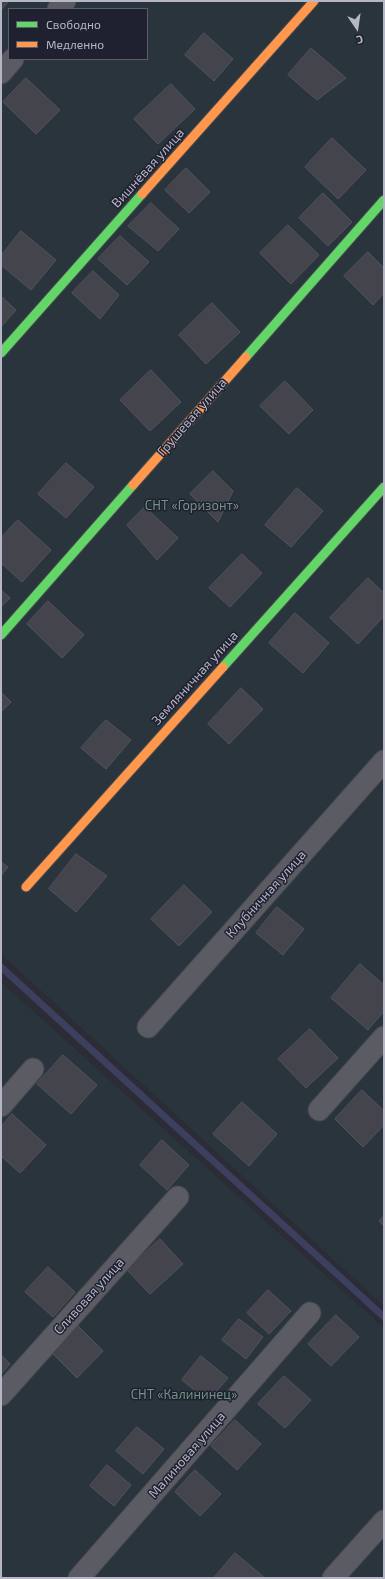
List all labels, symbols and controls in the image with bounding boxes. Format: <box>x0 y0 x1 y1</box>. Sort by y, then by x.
legend <box>8 8 148 60</box>
north arrow <box>337 8 377 48</box>
text: Свободно <box>46 17 101 31</box>
text: С <box>355 33 364 47</box>
text: Медленно <box>46 37 104 51</box>
street label: Вишнёвая улица <box>108 125 188 211</box>
street label: Грушевая улица <box>154 375 230 459</box>
park label: СНТ «Горизонт» <box>145 498 239 514</box>
street label: Земляничная улица <box>149 628 241 728</box>
street label: Клубничная улица <box>223 847 309 941</box>
street label: Сливовая улица <box>51 1255 127 1337</box>
park label: СНТ «Калининец» <box>131 1387 237 1403</box>
street label: Малиновая улица <box>145 1409 229 1501</box>

